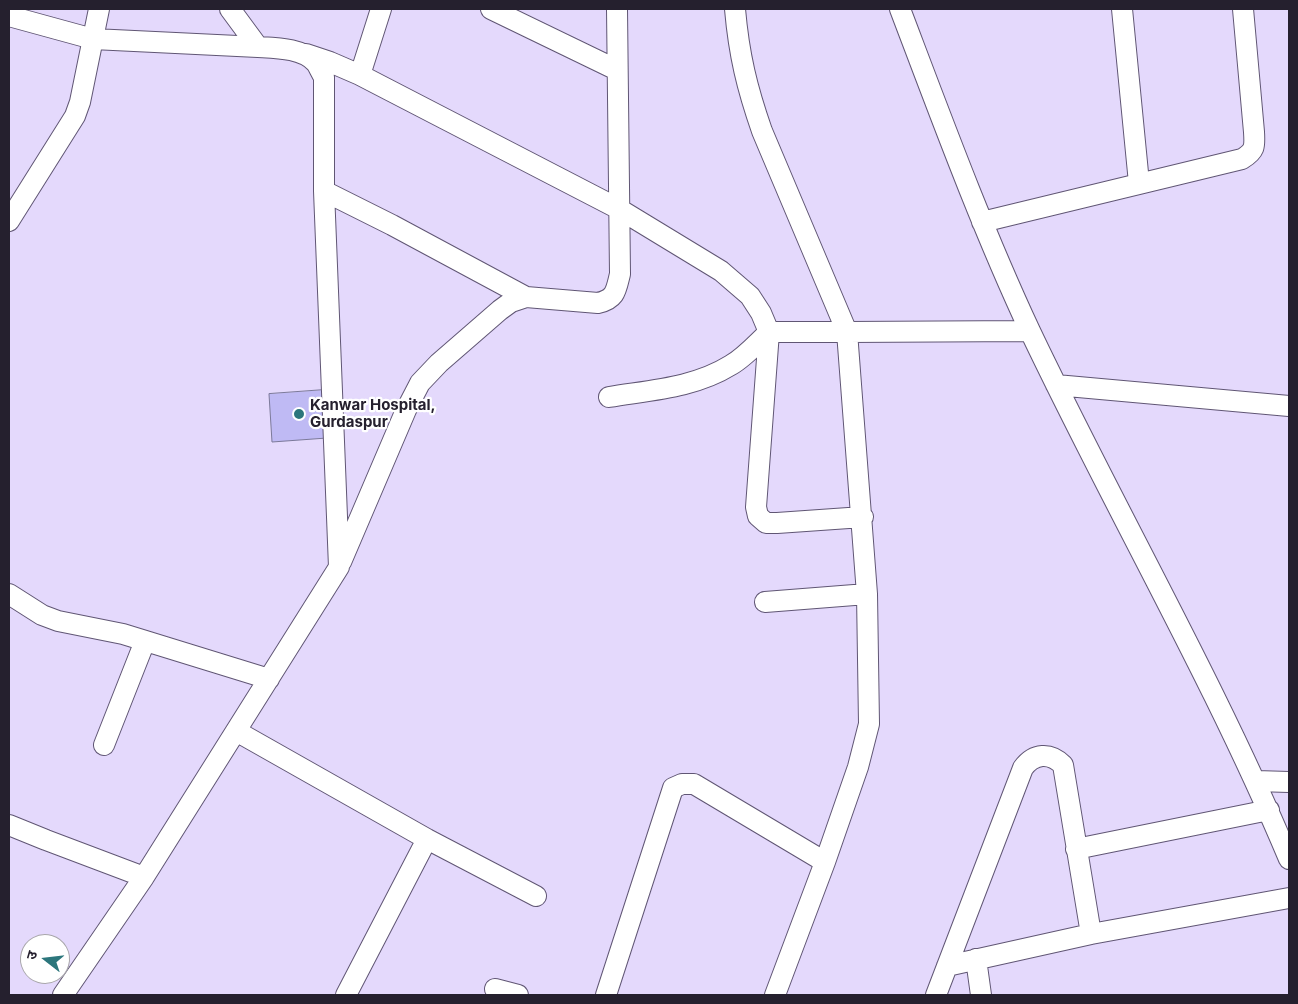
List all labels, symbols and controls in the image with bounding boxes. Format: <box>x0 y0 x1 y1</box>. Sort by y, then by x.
place label: Kanwar Hospital, Gurdaspur <box>310 396 436 431</box>
marker: Kanwar Hospital, Gurdaspur <box>292 407 306 421</box>
north arrow <box>20 934 70 984</box>
text: उ <box>22 949 40 961</box>

